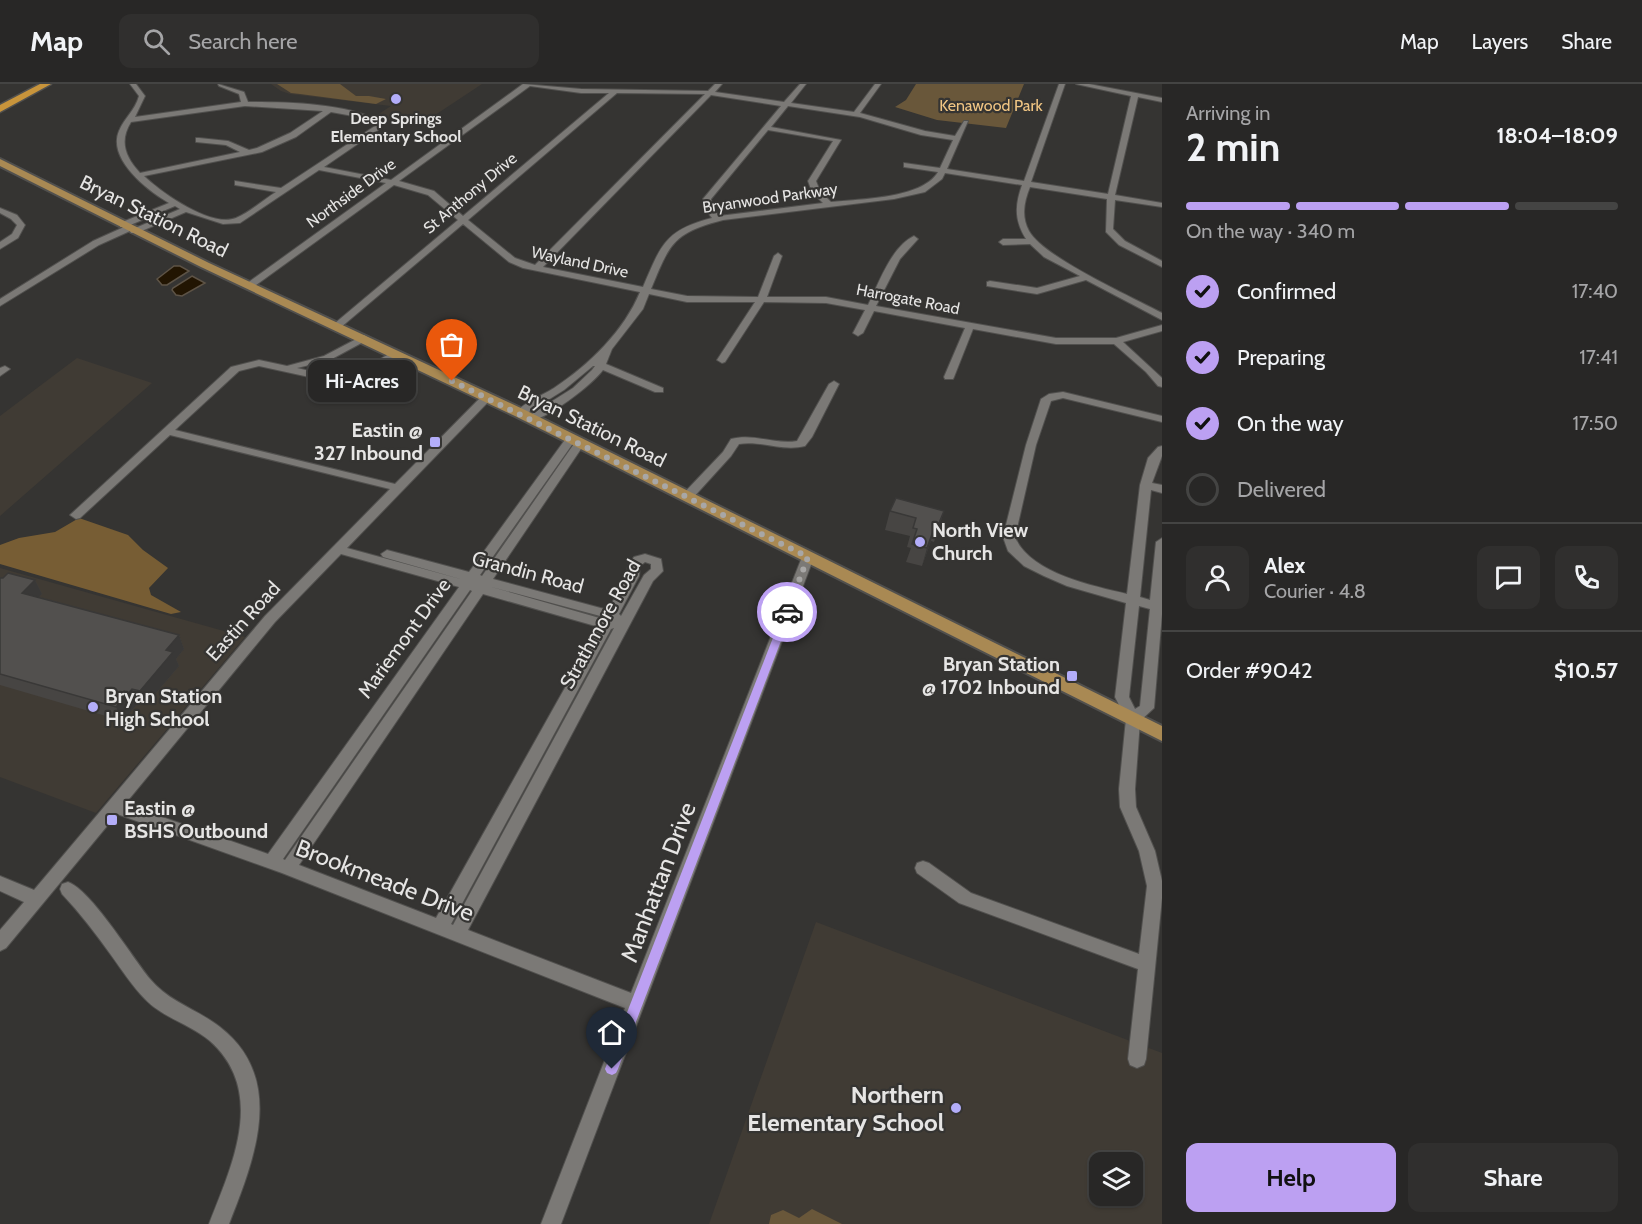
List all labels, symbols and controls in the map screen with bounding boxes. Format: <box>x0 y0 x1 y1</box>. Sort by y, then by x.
search box <box>119 14 539 68</box>
text: Map <box>30 24 83 58</box>
icon: search <box>140 25 173 58</box>
text: Search here <box>188 28 297 55</box>
text: Map <box>1400 29 1439 54</box>
text: Layers <box>1472 29 1528 54</box>
text: Share <box>1561 29 1612 54</box>
marker: Deep Springs Elementary School <box>389 92 403 106</box>
park label: Kenawood Park <box>939 96 1044 115</box>
text: Arriving in <box>1186 101 1270 125</box>
place label: Deep Springs Elementary School <box>330 109 462 146</box>
text: 18:04–18:09 <box>1496 122 1618 149</box>
text: 2 min <box>1186 123 1280 171</box>
street label: St Anthony Drive <box>419 148 521 238</box>
street label: Northside Drive <box>303 154 399 232</box>
street label: Bryan Station Road <box>76 170 232 262</box>
street label: Bryanwood Parkway <box>701 179 839 217</box>
text: On the way · 340 m <box>1186 219 1355 243</box>
street label: Wayland Drive <box>530 242 630 282</box>
icon: check <box>1186 275 1219 308</box>
text: Confirmed <box>1237 278 1336 305</box>
text: 17:40 <box>1572 279 1618 303</box>
street label: Harrogate Road <box>855 280 961 318</box>
pin <box>426 319 477 381</box>
icon: bag <box>435 328 468 361</box>
icon: check <box>1186 341 1219 374</box>
text: Preparing <box>1237 344 1325 371</box>
text: 17:41 <box>1579 345 1618 369</box>
callout: Hi-Acres <box>308 360 416 402</box>
text: Hi-Acres <box>325 369 399 393</box>
street label: Bryan Station Road <box>514 380 670 472</box>
icon: check <box>1186 407 1219 440</box>
text: On the way <box>1237 410 1344 437</box>
text: 17:50 <box>1572 411 1618 435</box>
place label: Eastin @ 327 Inbound <box>314 418 423 465</box>
marker: Eastin @ 327 Inbound <box>428 435 442 449</box>
text: Delivered <box>1237 476 1326 503</box>
place label: North View Church <box>932 518 1029 565</box>
marker: North View Church <box>913 535 927 549</box>
street label: Grandin Road <box>470 546 586 598</box>
button: person <box>1186 546 1249 609</box>
button: chat <box>1477 546 1540 609</box>
button: phone <box>1555 546 1618 609</box>
text: Alex <box>1264 552 1305 579</box>
street label: Strathmore Road <box>555 555 645 693</box>
street label: Mariemont Drive <box>353 573 455 703</box>
street label: Eastin Road <box>201 576 285 666</box>
text: Courier · 4.8 <box>1264 579 1366 603</box>
courier <box>757 582 817 642</box>
icon: car <box>771 596 804 629</box>
place label: Bryan Station @ 1702 Inbound <box>922 652 1060 699</box>
text: Order #9042 <box>1186 657 1312 684</box>
text: $10.57 <box>1554 657 1618 684</box>
marker: Bryan Station @ 1702 Inbound <box>1065 669 1079 683</box>
place label: Bryan Station High School <box>105 684 222 731</box>
marker: Bryan Station High School <box>86 700 100 714</box>
place label: Eastin @ BSHS Outbound <box>124 796 268 843</box>
street label: Manhattan Drive <box>614 798 702 966</box>
marker: Eastin @ BSHS Outbound <box>105 813 119 827</box>
street label: Brookmeade Drive <box>292 833 478 927</box>
pin <box>586 1007 637 1069</box>
icon: home <box>595 1016 628 1049</box>
place label: Northern Elementary School <box>747 1080 944 1137</box>
marker: Northern Elementary School <box>949 1101 963 1115</box>
button: Help <box>1186 1143 1396 1212</box>
button: Share <box>1408 1143 1618 1212</box>
map controls <box>1089 1152 1143 1206</box>
button: layers <box>1089 1152 1143 1206</box>

